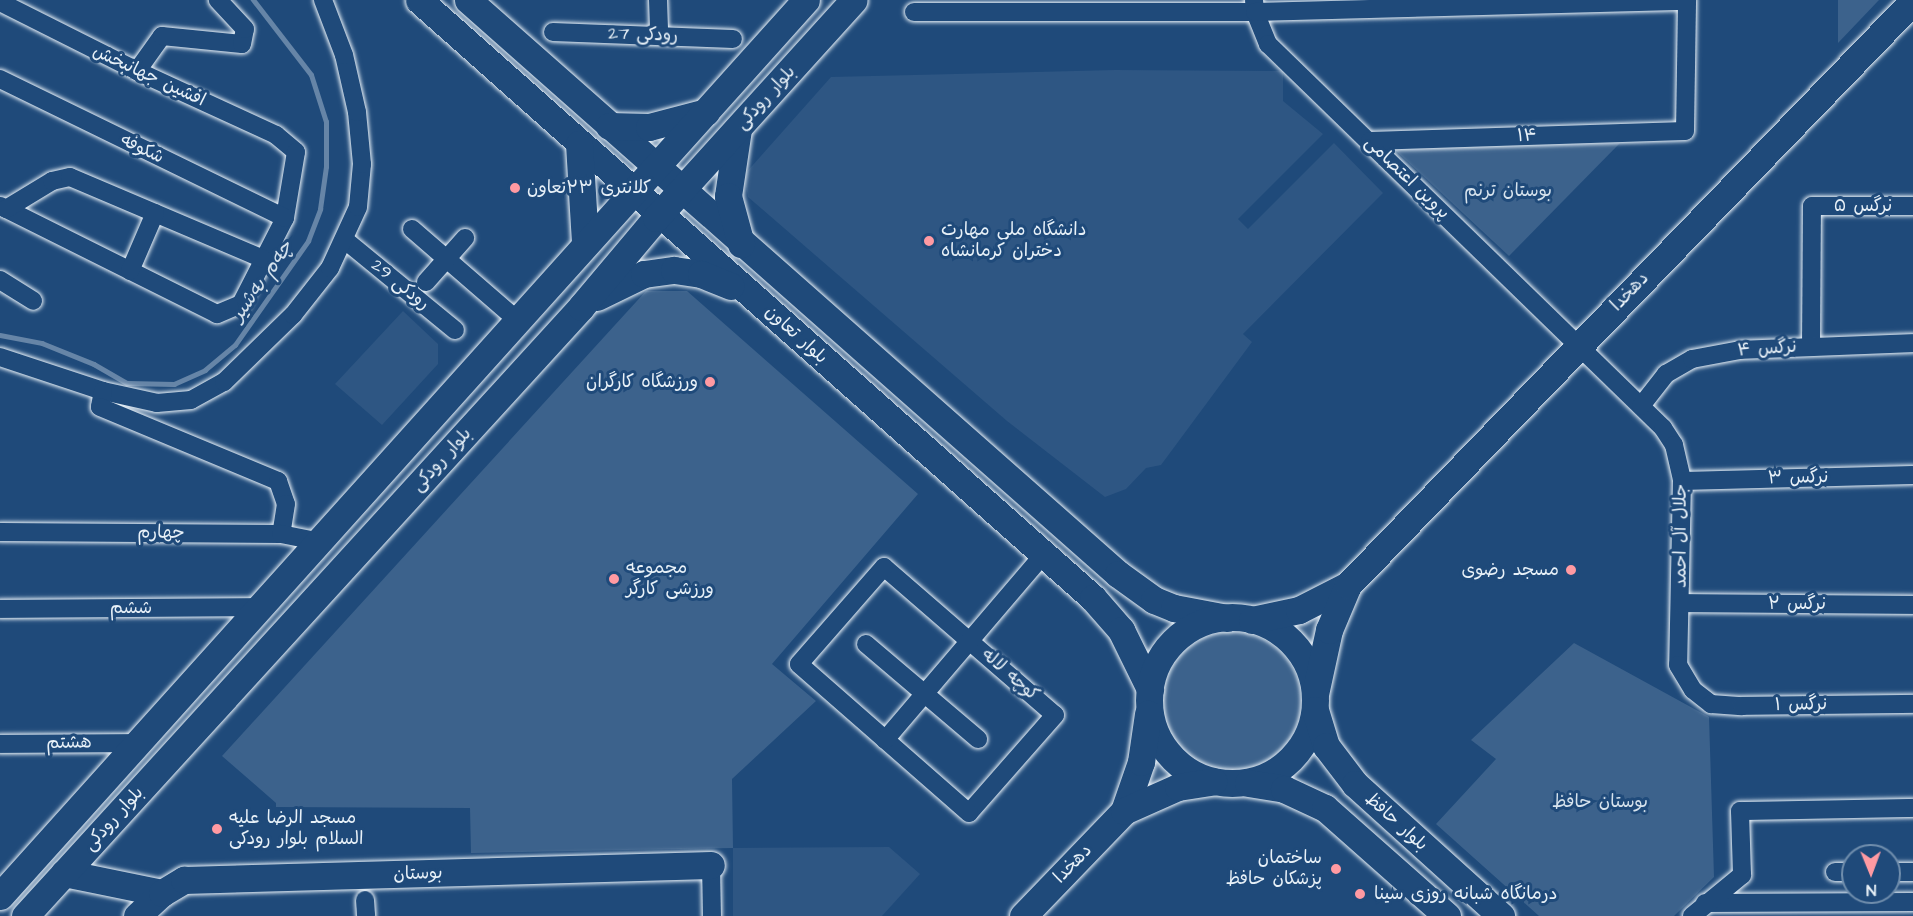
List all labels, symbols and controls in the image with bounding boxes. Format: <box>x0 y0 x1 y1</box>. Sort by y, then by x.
street label: رودکی 27 <box>608 23 678 47</box>
street label: افشین جهانبخش <box>89 40 209 112</box>
street label: بلوار رودکی <box>732 61 800 135</box>
street label: ۱۴ <box>1517 125 1537 147</box>
street label: شکوفه <box>117 129 167 169</box>
street label: پروین اعتصامی <box>1360 132 1454 224</box>
place label: کلانتری ۲۳تعاون <box>527 177 651 199</box>
park label: بوستان ترنم <box>1464 180 1552 202</box>
marker: کلانتری ۲۳تعاون <box>508 181 522 195</box>
street label: نرگس ۵ <box>1834 195 1892 217</box>
place label: دانشگاه ملی مهارت دختران کرمانشاه <box>941 220 1086 262</box>
marker: دانشگاه ملی مهارت دختران کرمانشاه <box>922 234 936 248</box>
water label: چەم بەشیر <box>225 236 299 326</box>
street label: رودکی 29 <box>366 255 434 315</box>
street label: دهخدا <box>1606 268 1654 316</box>
street label: بلوار تعاون <box>760 301 832 369</box>
street label: نرگس ۴ <box>1737 336 1797 362</box>
place label: ورزشگاه کارگران <box>586 371 698 393</box>
marker: ورزشگاه کارگران <box>703 375 717 389</box>
street label: بلوار رودکی <box>408 423 476 497</box>
street label: نرگس ۳ <box>1767 467 1829 489</box>
street label: جلال آل احمد <box>1670 484 1692 588</box>
street label: چهارم <box>137 522 185 544</box>
place label: مجموعه ورزشی کارگر <box>626 558 714 600</box>
place label: مسجد رضوی <box>1462 559 1559 581</box>
marker: مسجد رضوی <box>1564 563 1578 577</box>
marker: مجموعه ورزشی کارگر <box>607 572 621 586</box>
street label: نرگس ۲ <box>1768 593 1826 615</box>
street label: ششم <box>110 597 152 619</box>
street label: کوچه لاله <box>977 644 1043 706</box>
street label: نرگس ۱ <box>1775 694 1827 716</box>
street label: هشتم <box>46 732 92 754</box>
street label: بلوار رودکی <box>80 782 148 856</box>
street label: بلوار حافظ <box>1360 788 1432 856</box>
park label: بوستان حافظ <box>1552 791 1648 813</box>
place label: مسجد الرضا علیه السلام بلوار رودکی <box>229 808 364 850</box>
marker: مسجد الرضا علیه السلام بلوار رودکی <box>210 822 224 836</box>
street label: دهخدا <box>1049 840 1097 888</box>
north arrow <box>1841 844 1901 904</box>
place label: ساختمان پزشکان حافظ <box>1226 848 1322 890</box>
marker: ساختمان پزشکان حافظ <box>1327 860 1345 878</box>
street label: بوستان <box>393 862 443 886</box>
text: N <box>1866 879 1876 901</box>
place label: درمانگاه شبانه روزی سینا <box>1374 883 1557 905</box>
marker: درمانگاه شبانه روزی سینا <box>1351 885 1369 903</box>

